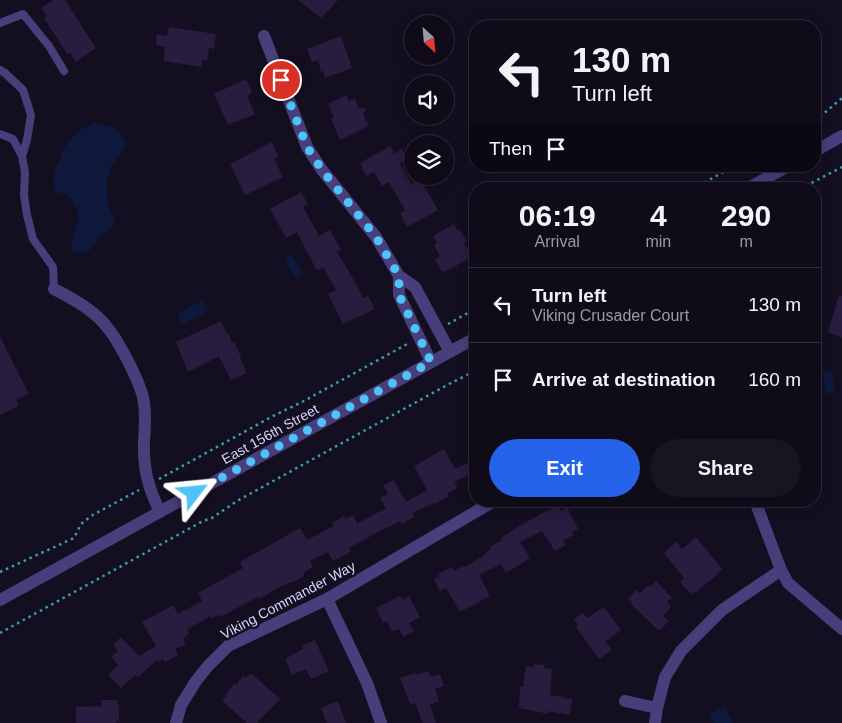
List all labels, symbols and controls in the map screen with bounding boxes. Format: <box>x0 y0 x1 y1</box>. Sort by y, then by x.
north arrow <box>404 15 454 65</box>
map controls <box>404 15 454 185</box>
icon: left <box>489 40 554 105</box>
text: 130 m <box>572 40 671 79</box>
pin <box>260 59 302 101</box>
icon: arrive <box>267 66 295 94</box>
button: sound <box>404 75 454 125</box>
text: Turn left <box>572 81 652 106</box>
button: layers <box>404 135 454 185</box>
icon: arrive <box>542 135 570 163</box>
text: Then <box>489 138 532 159</box>
text: 06:19 <box>519 199 596 232</box>
text: 4 <box>650 199 667 232</box>
text: 290 <box>721 199 771 232</box>
text: Arrival <box>535 233 580 250</box>
text: min <box>645 233 671 250</box>
text: m <box>739 233 753 250</box>
text: Turn left <box>532 285 607 306</box>
icon: left <box>489 291 517 319</box>
text: 130 m <box>748 294 801 315</box>
text: Viking Crusader Court <box>532 307 689 324</box>
icon: arrive <box>489 366 517 394</box>
text: Arrive at destination <box>532 369 716 390</box>
text: 160 m <box>748 369 801 390</box>
street label: East 156th Street <box>219 401 321 467</box>
button: Exit <box>489 439 640 497</box>
button: Share <box>650 439 801 497</box>
position arrow <box>167 466 219 518</box>
street label: Viking Commander Way <box>218 558 358 642</box>

